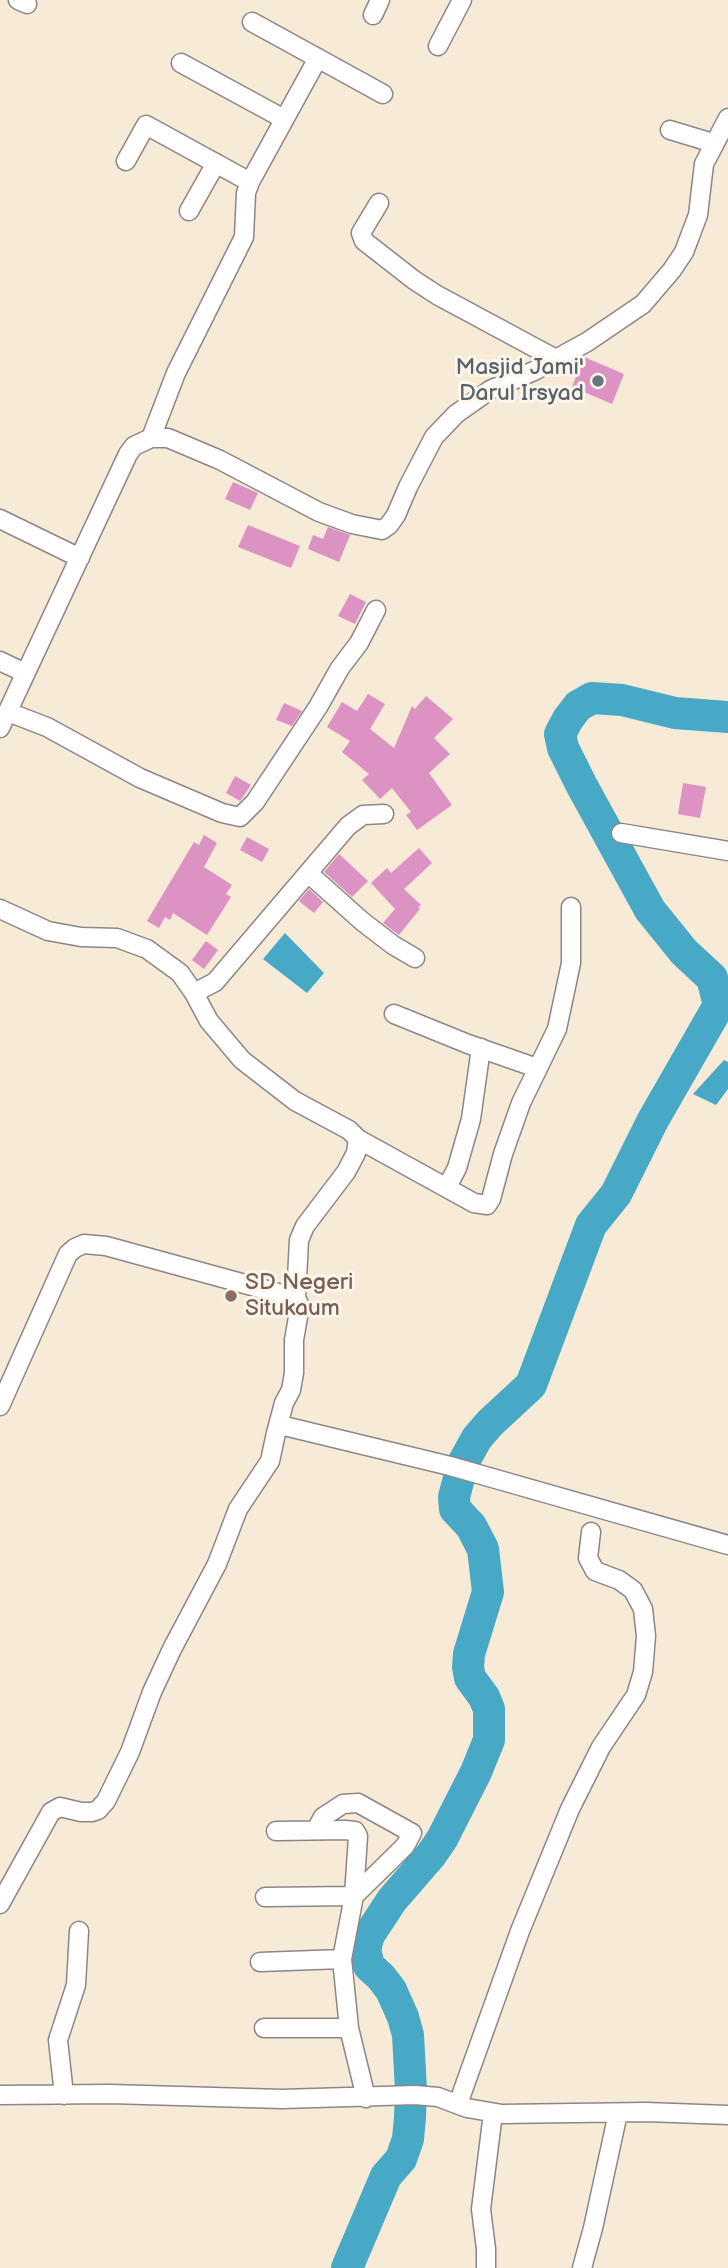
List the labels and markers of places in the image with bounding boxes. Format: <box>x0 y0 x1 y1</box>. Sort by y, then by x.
place label: Masjid Jami' Darul Irsyad <box>455 354 584 408</box>
marker: Masjid Jami' Darul Irsyad <box>590 373 606 389</box>
place label: SD Negeri Situkaum <box>245 1269 353 1323</box>
marker: SD Negeri Situkaum <box>223 1288 239 1304</box>

